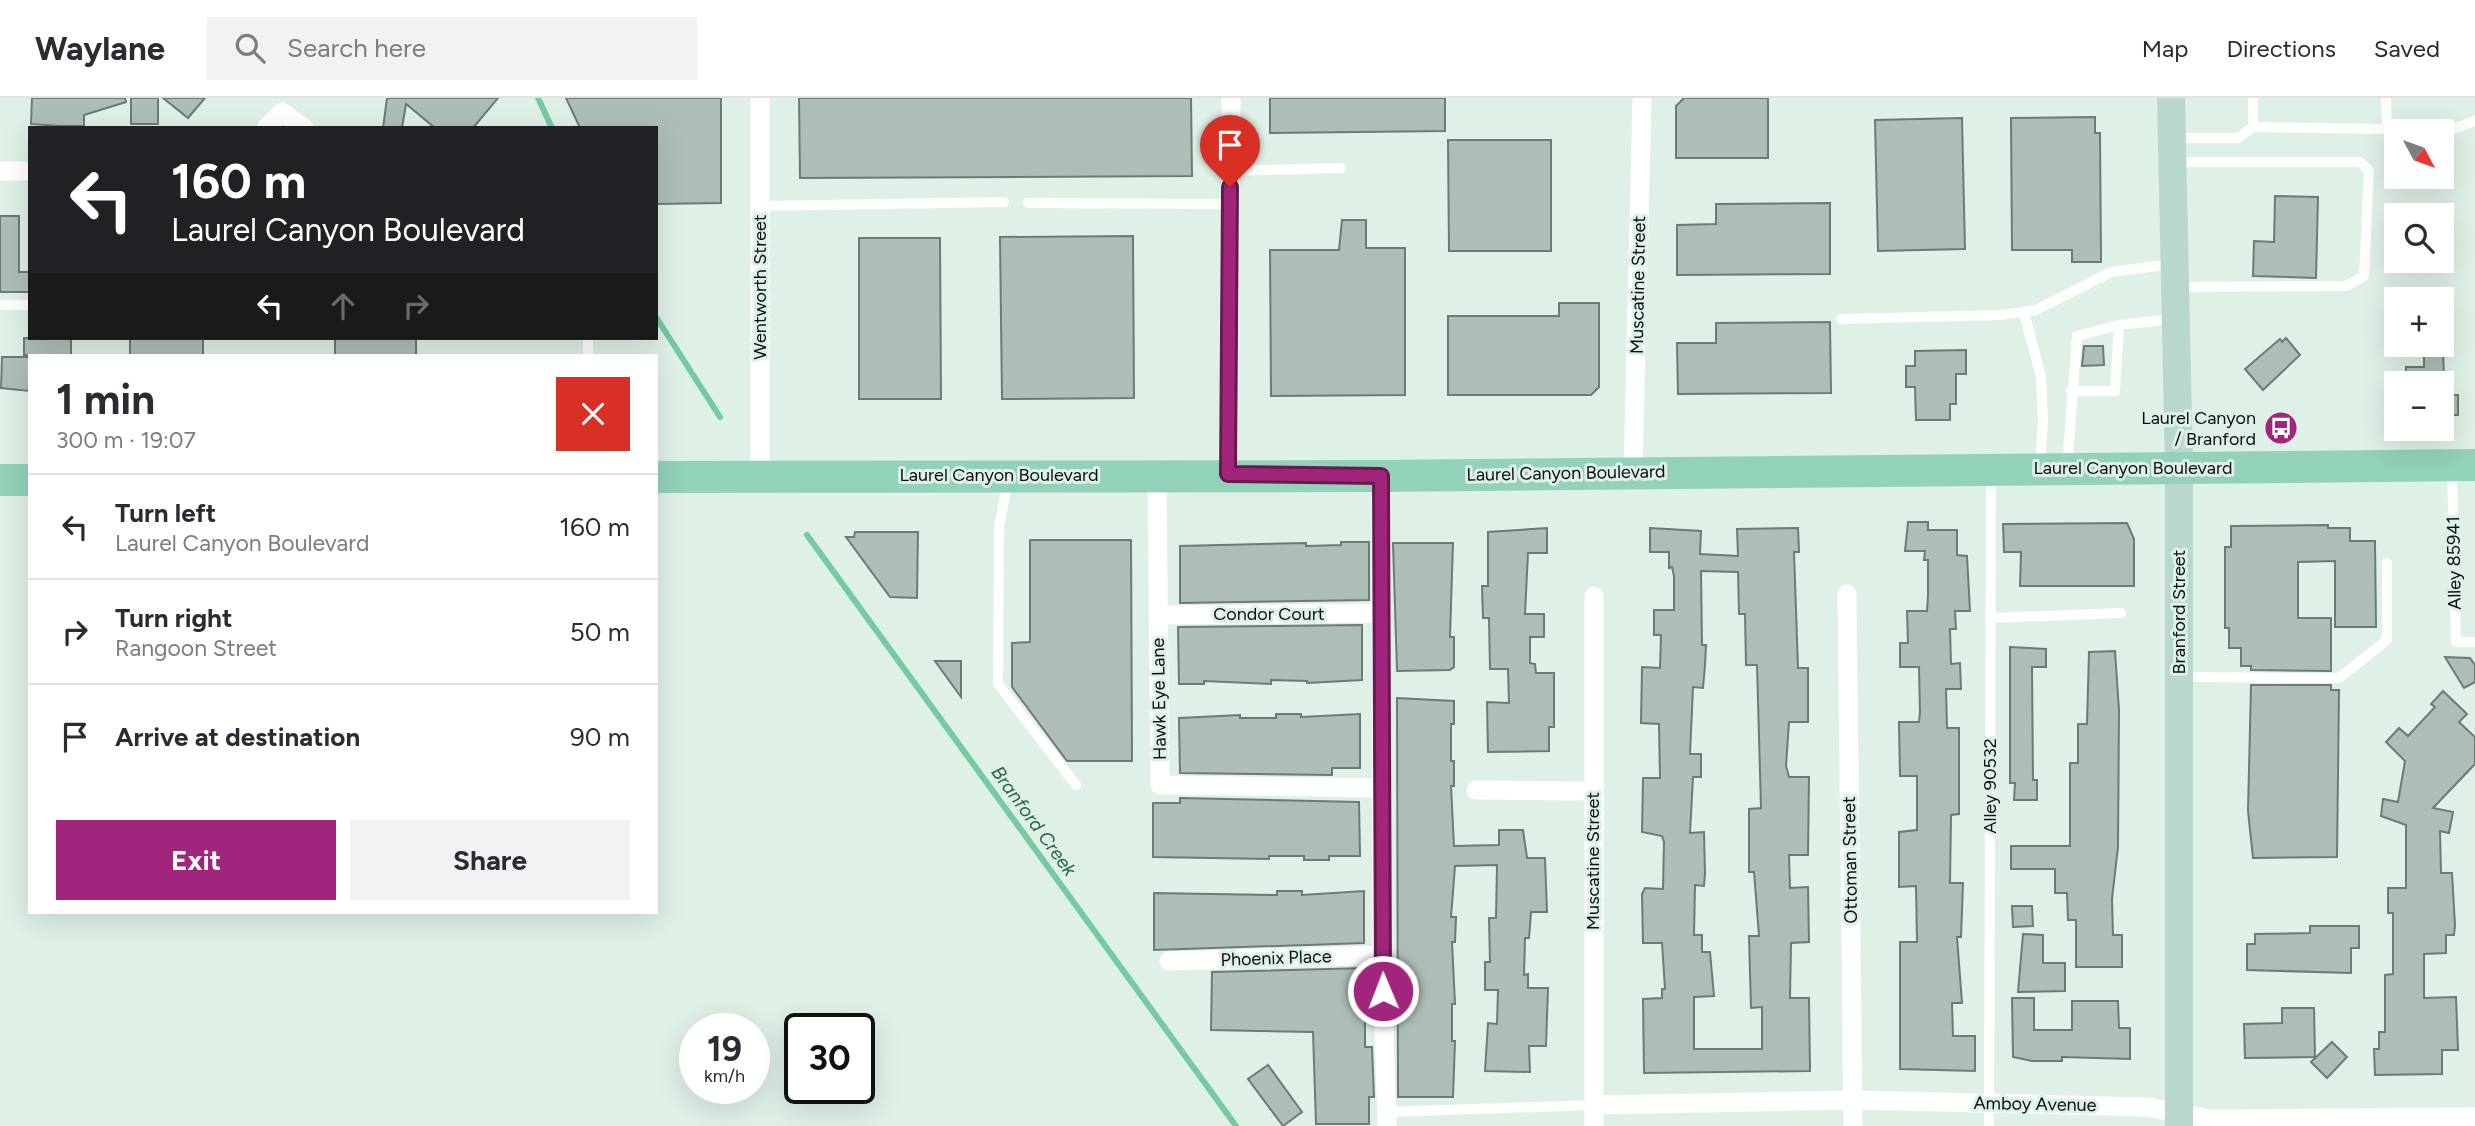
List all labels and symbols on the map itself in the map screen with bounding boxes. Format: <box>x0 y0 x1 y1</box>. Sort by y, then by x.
pin <box>1200 115 1260 187</box>
north arrow <box>2384 119 2454 189</box>
street label: Wentworth Street <box>749 214 771 360</box>
street label: Muscatine Street <box>1626 215 1650 354</box>
place label: Laurel Canyon / Branford <box>2141 407 2256 450</box>
bus stop icon: Laurel Canyon / Branford <box>2262 409 2300 447</box>
street label: Laurel Canyon Boulevard <box>2033 457 2233 479</box>
street label: Laurel Canyon Boulevard <box>1466 460 1666 486</box>
street label: Laurel Canyon Boulevard <box>899 464 1099 486</box>
street label: Alley 85941 <box>2442 516 2466 610</box>
street label: Branford Street <box>2168 549 2190 674</box>
street label: Condor Court <box>1213 603 1325 625</box>
street label: Hawk Eye Lane <box>1147 637 1171 760</box>
street label: Alley 90532 <box>1979 738 2001 834</box>
water label: Branford Creek <box>986 762 1082 881</box>
street label: Muscatine Street <box>1582 792 1604 930</box>
street label: Ottoman Street <box>1838 796 1862 924</box>
street label: Phoenix Place <box>1220 945 1332 971</box>
position arrow <box>1346 954 1420 1028</box>
speed limit sign: 30 <box>784 1013 875 1104</box>
street label: Amboy Avenue <box>1973 1092 2097 1116</box>

